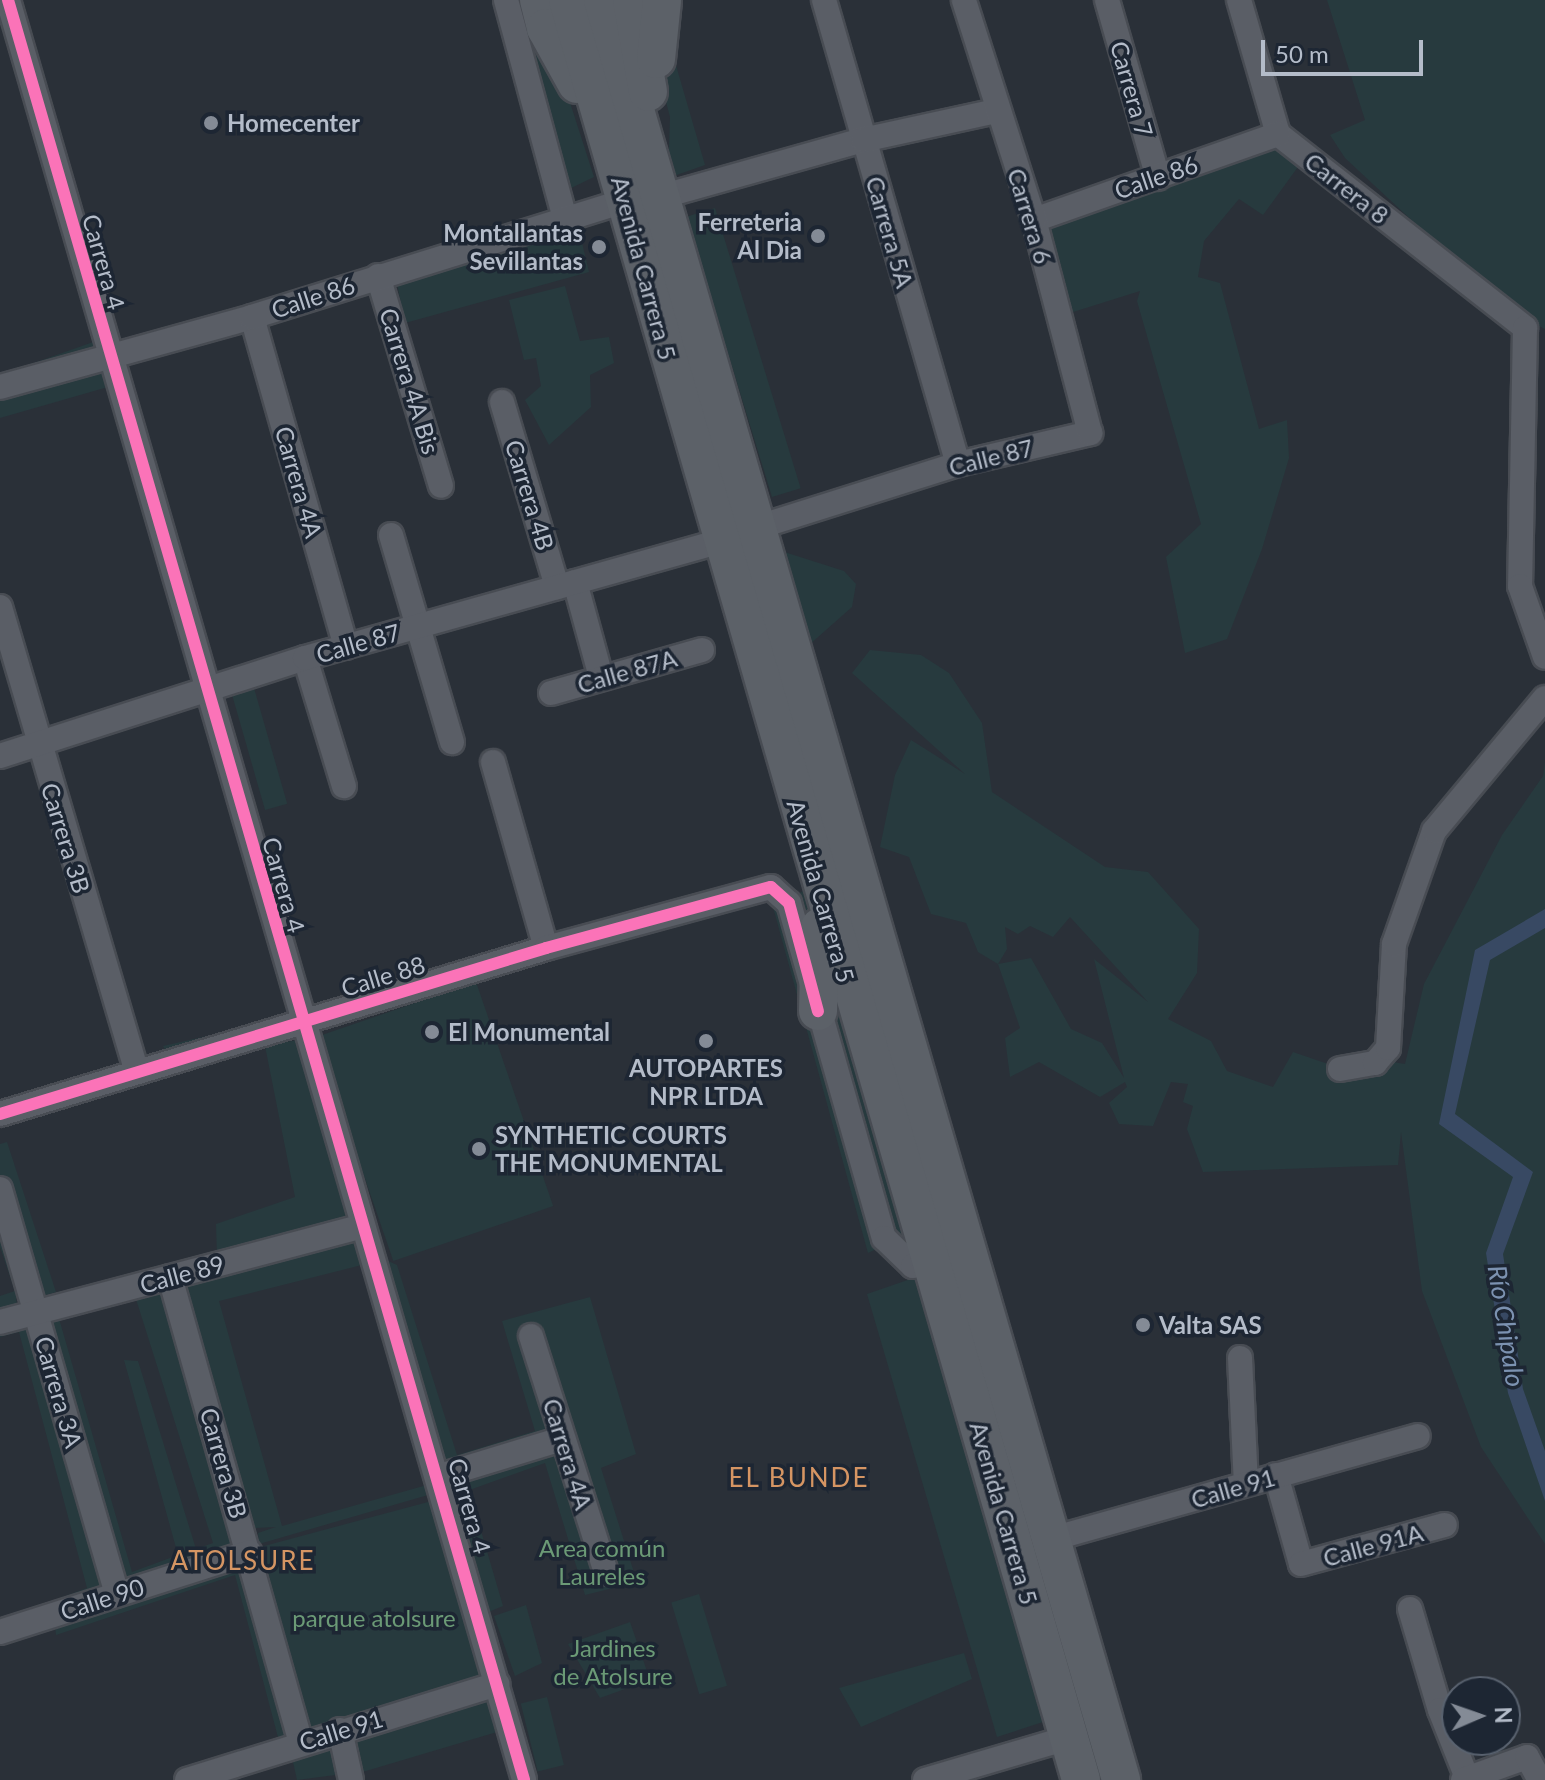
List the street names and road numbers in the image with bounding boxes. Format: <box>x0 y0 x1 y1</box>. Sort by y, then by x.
street label: Carrera 7 <box>1105 38 1159 140</box>
street label: Carrera 8 <box>1299 146 1395 230</box>
street label: Calle 86 <box>1111 149 1201 205</box>
street label: Carrera 6 <box>1002 165 1058 267</box>
street label: Avenida Carrera 5 <box>606 173 682 363</box>
street label: Carrera 5A <box>860 173 920 291</box>
street label: Carrera 4 <box>77 211 131 313</box>
street label: Calle 86 <box>268 270 358 324</box>
street label: Carrera 4A Bis <box>374 304 446 458</box>
street label: Carrera 4A <box>269 423 329 541</box>
street label: Calle 87 <box>946 433 1036 481</box>
street label: Carrera 4B <box>500 436 560 554</box>
street label: Calle 87 <box>313 617 403 669</box>
street label: Calle 87A <box>574 643 680 699</box>
street label: Carrera 3B <box>36 779 96 897</box>
street label: Avenida Carrera 5 <box>781 796 861 986</box>
street label: Carrera 4 <box>257 834 311 936</box>
street label: Calle 88 <box>338 950 428 1002</box>
street label: Calle 89 <box>137 1249 227 1299</box>
street label: Carrera 3A <box>29 1333 89 1451</box>
street label: Carrera 4A <box>538 1395 598 1513</box>
street label: Carrera 3B <box>194 1404 254 1522</box>
street label: Avenida Carrera 5 <box>964 1418 1044 1608</box>
street label: Carrera 4 <box>443 1455 497 1557</box>
street label: Calle 91 <box>1188 1462 1278 1514</box>
street label: Calle 91A <box>1320 1518 1426 1572</box>
street label: Calle 90 <box>57 1572 147 1626</box>
street label: Calle 91 <box>296 1704 386 1756</box>

